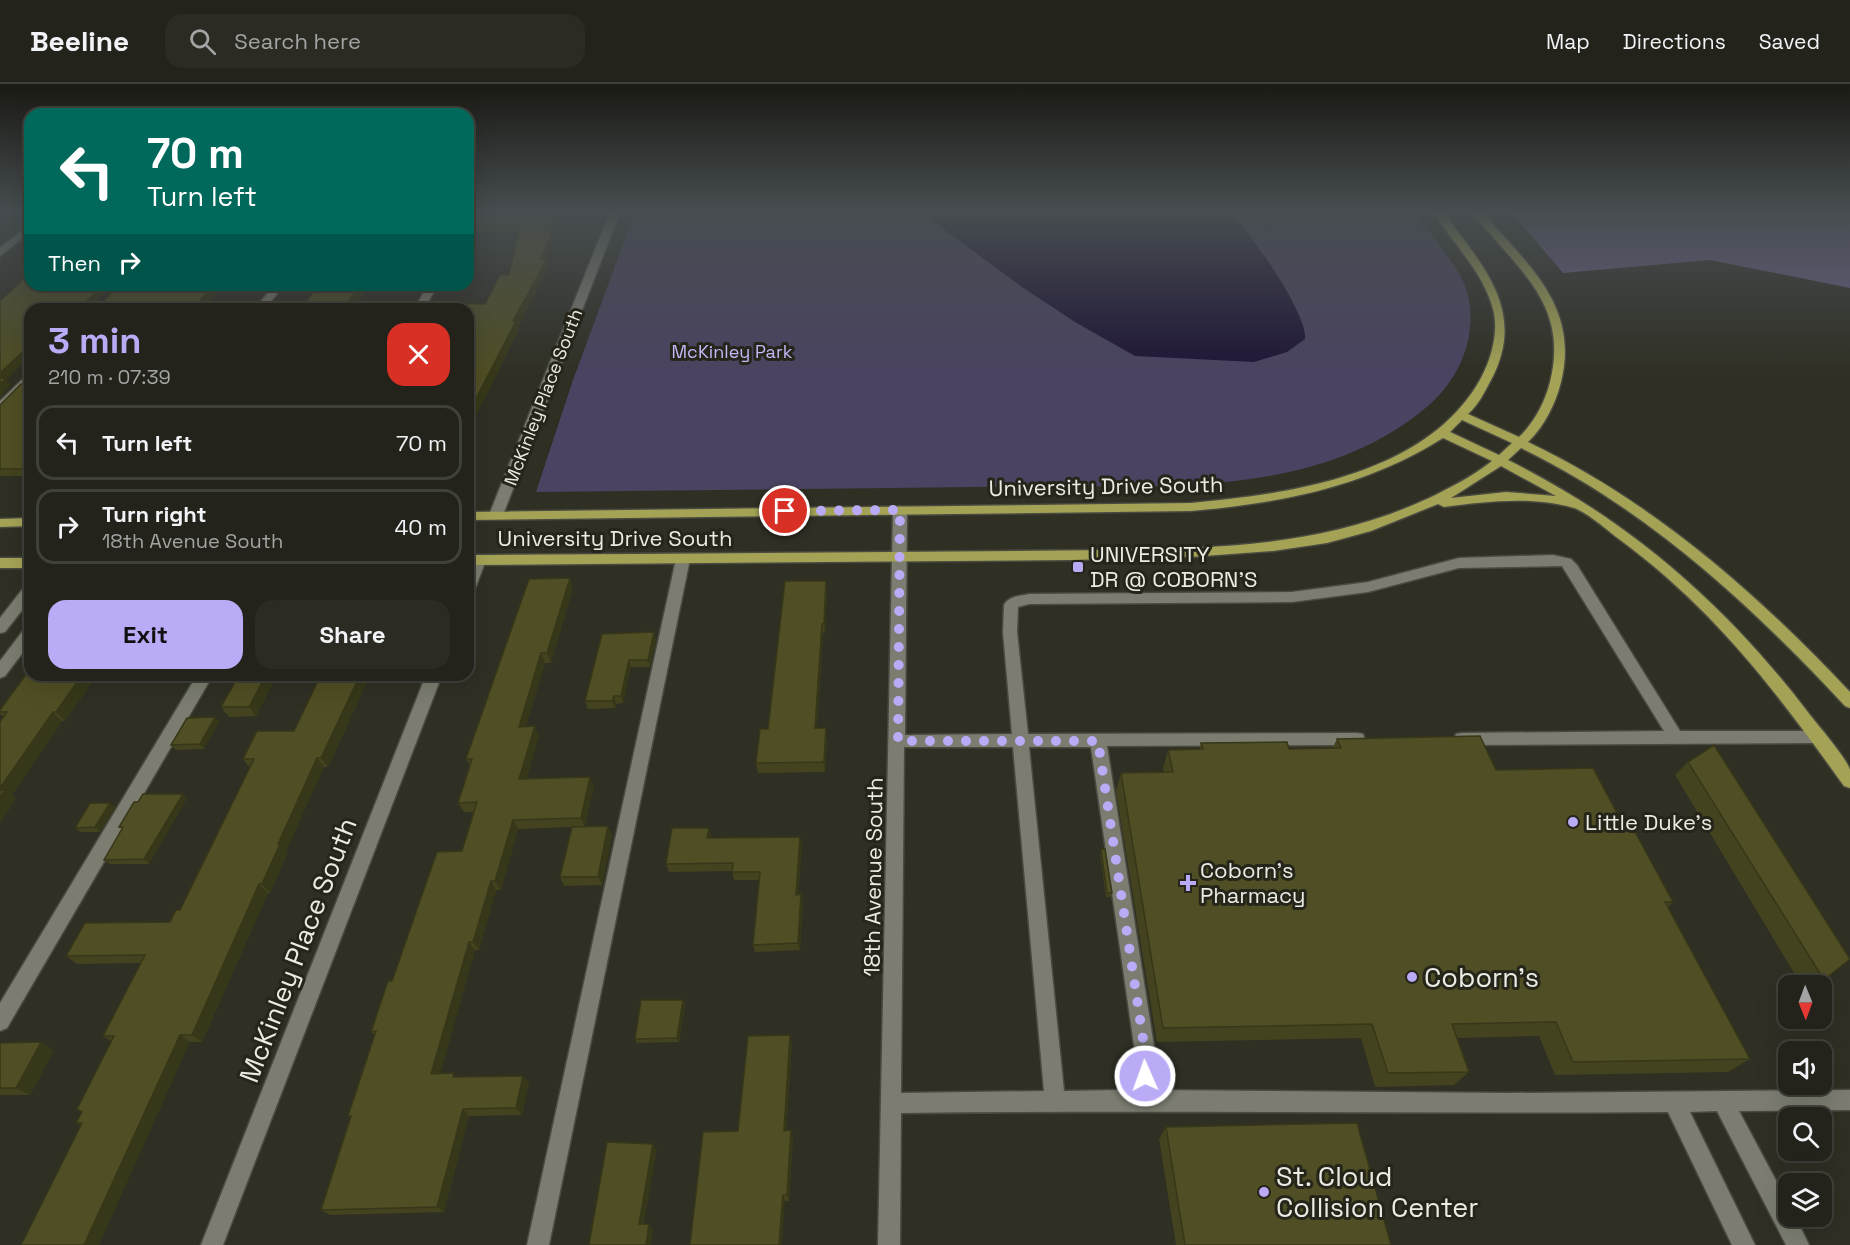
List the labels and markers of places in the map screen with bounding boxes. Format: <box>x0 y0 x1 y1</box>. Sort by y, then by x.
pin <box>759 485 810 536</box>
place label: UNIVERSITY DR @ COBORN'S <box>1090 540 1257 593</box>
marker: UNIVERSITY DR @ COBORN'S <box>1071 560 1085 574</box>
place label: Little Duke's <box>1585 808 1712 836</box>
marker: Little Duke's <box>1566 815 1580 829</box>
place label: Coborn's Pharmacy <box>1200 856 1306 909</box>
marker: Coborn's Pharmacy <box>1181 876 1195 890</box>
place label: Coborn's <box>1424 960 1539 995</box>
marker: Coborn's <box>1405 970 1419 984</box>
place label: St. Cloud Collision Center <box>1276 1159 1478 1225</box>
marker: St. Cloud Collision Center <box>1257 1185 1271 1199</box>

